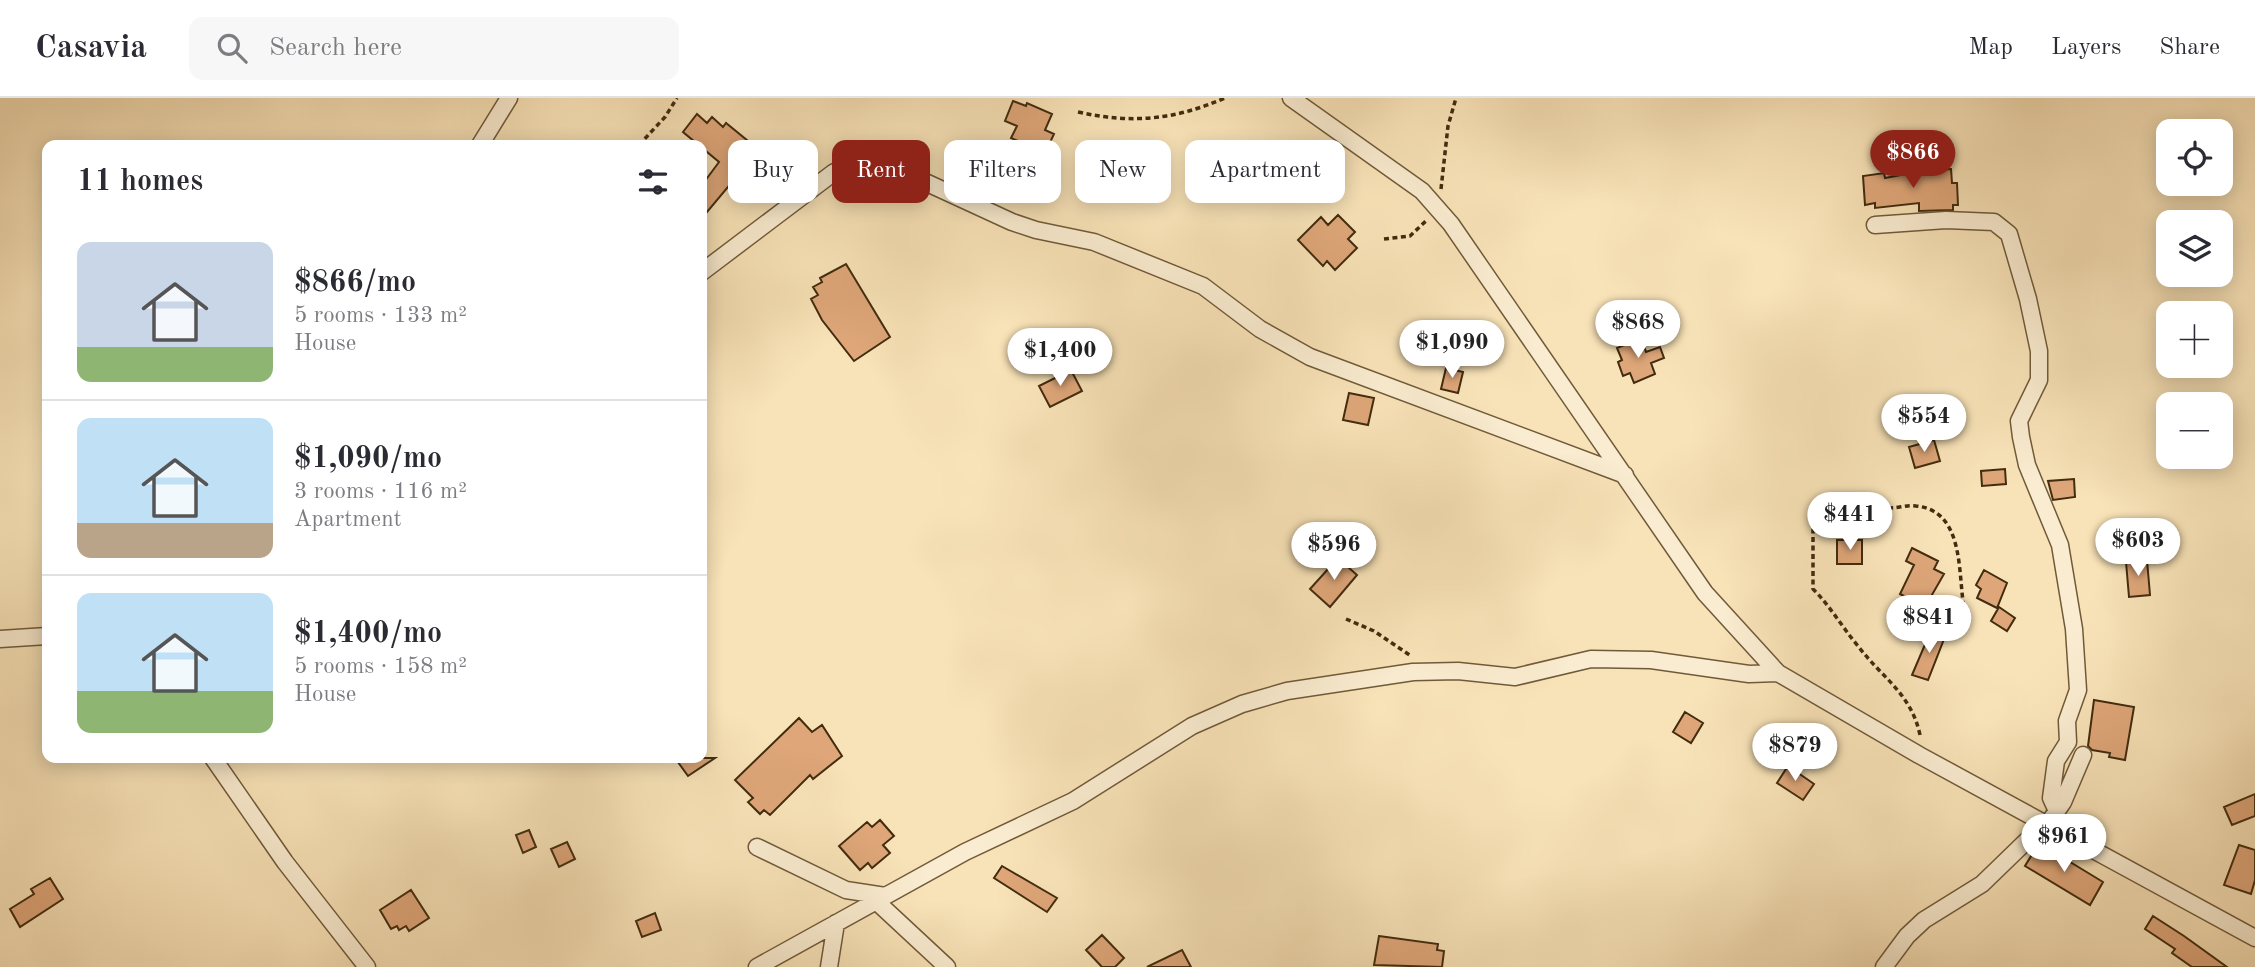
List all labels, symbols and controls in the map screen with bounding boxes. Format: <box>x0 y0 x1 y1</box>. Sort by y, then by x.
search box <box>189 17 679 80</box>
icon: search <box>213 29 251 67</box>
text: Casavia <box>35 32 147 65</box>
text: Search here <box>269 35 402 61</box>
text: Map <box>1969 36 2013 60</box>
text: Layers <box>2051 36 2121 60</box>
text: Share <box>2159 36 2220 60</box>
map controls <box>2156 119 2233 469</box>
button: locate <box>2156 119 2233 196</box>
pin: $866 <box>1872 130 1954 190</box>
chip: Buy <box>728 140 818 203</box>
chip: Rent <box>832 140 930 203</box>
chip: Filters <box>944 140 1061 203</box>
chip: New <box>1075 140 1171 203</box>
chip: Apartment <box>1185 140 1345 203</box>
text: $866 <box>1886 141 1940 164</box>
icon: filters <box>634 163 672 201</box>
text: 11 homes <box>77 167 203 197</box>
button: layers <box>2156 210 2233 287</box>
text: $866/mo <box>294 268 416 298</box>
icon: home <box>133 270 217 354</box>
pin: $868 <box>1597 300 1679 360</box>
button: + <box>2156 301 2233 378</box>
text: 5 rooms · 133 m² <box>294 304 467 327</box>
text: $868 <box>1611 311 1665 334</box>
pin: $1,090 <box>1395 320 1509 380</box>
pin: $1,400 <box>1003 328 1117 388</box>
text: $1,090 <box>1415 331 1489 354</box>
text: House <box>294 332 356 355</box>
text: $1,400 <box>1023 339 1097 362</box>
button: − <box>2156 392 2233 469</box>
pin: $554 <box>1883 394 1965 454</box>
text: $554 <box>1897 405 1951 428</box>
text: $1,090/mo <box>294 444 442 474</box>
icon: home <box>133 446 217 530</box>
text: 3 rooms · 116 m² <box>294 480 467 503</box>
pin: $441 <box>1809 492 1891 552</box>
text: $441 <box>1823 503 1877 526</box>
text: Apartment <box>294 508 402 531</box>
pin: $603 <box>2097 518 2179 578</box>
pin: $596 <box>1293 522 1375 582</box>
text: $603 <box>2111 529 2165 552</box>
text: $596 <box>1307 533 1361 556</box>
pin: $841 <box>1888 596 1970 655</box>
text: $841 <box>1902 606 1956 629</box>
text: $1,400/mo <box>294 619 442 649</box>
icon: home <box>133 621 217 705</box>
text: 5 rooms · 158 m² <box>294 655 467 678</box>
text: House <box>294 683 356 706</box>
pin: $879 <box>1754 724 1836 783</box>
text: $879 <box>1768 734 1822 757</box>
pin: $961 <box>2023 814 2105 874</box>
text: $961 <box>2037 825 2091 848</box>

